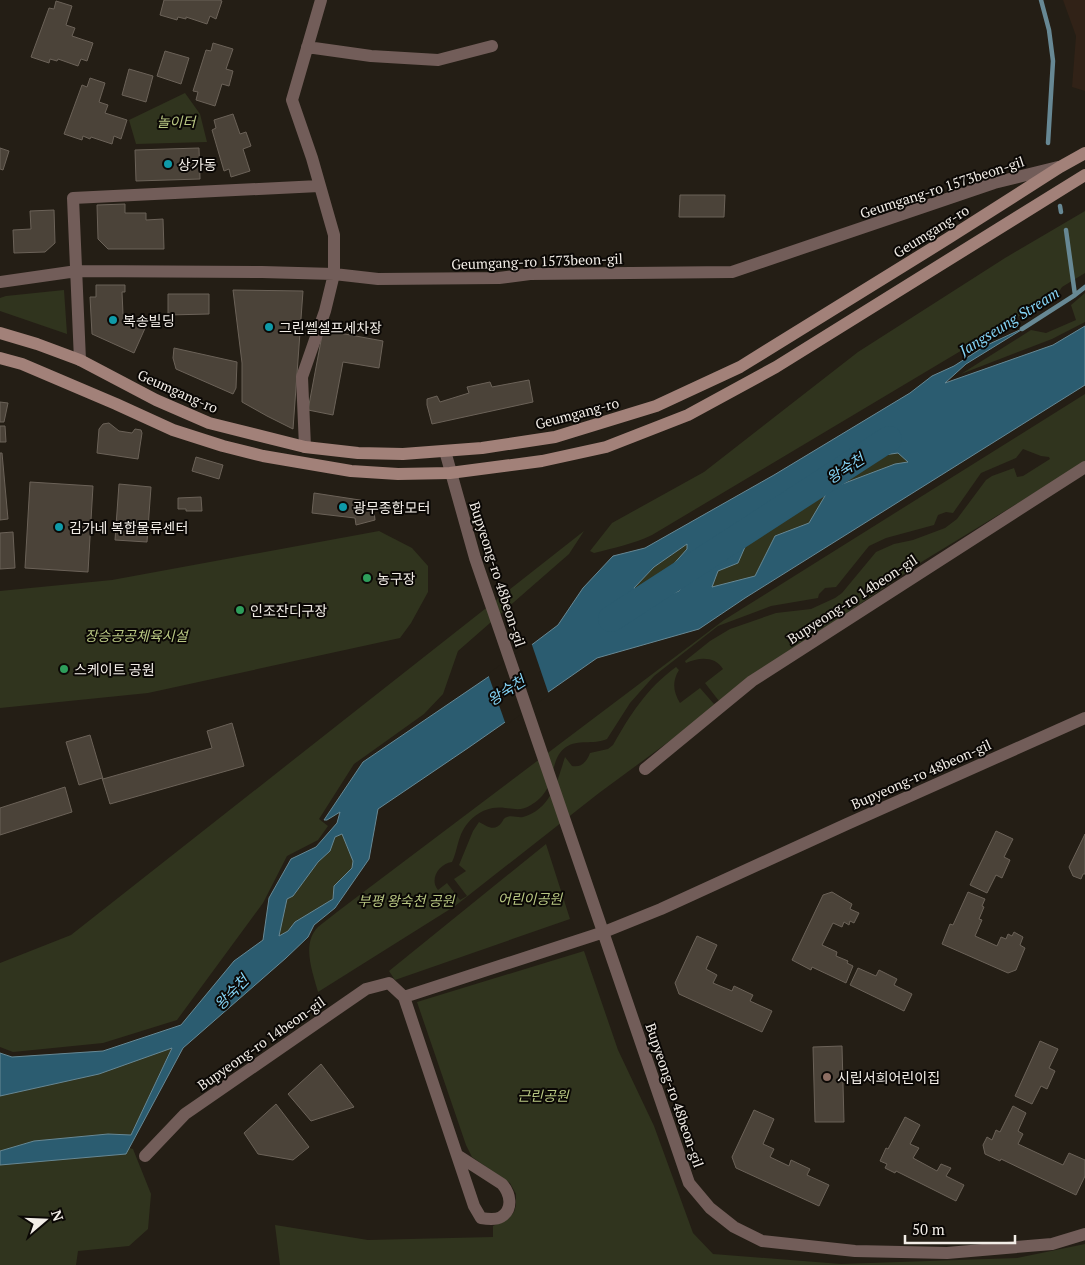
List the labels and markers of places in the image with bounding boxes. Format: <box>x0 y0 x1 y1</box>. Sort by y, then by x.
place label: 상가동 <box>178 155 217 174</box>
marker: 상가동 <box>162 158 174 170</box>
place label: 복송빌딩 <box>123 311 175 330</box>
marker: 복송빌딩 <box>107 314 119 326</box>
place label: 그린쎌셀프세차장 <box>279 318 382 337</box>
marker: 그린쎌셀프세차장 <box>263 321 275 333</box>
place label: 광무종합모터 <box>353 498 430 517</box>
marker: 광무종합모터 <box>337 501 349 513</box>
place label: 김가네 복합물류센터 <box>69 518 188 537</box>
marker: 김가네 복합물류센터 <box>53 521 65 533</box>
place label: 농구장 <box>377 569 416 588</box>
marker: 농구장 <box>361 572 373 584</box>
place label: 인조잔디구장 <box>250 601 327 620</box>
marker: 인조잔디구장 <box>234 604 246 616</box>
place label: 스케이트 공원 <box>74 660 155 679</box>
marker: 스케이트 공원 <box>58 663 70 675</box>
place label: 시립서희어린이집 <box>837 1068 940 1087</box>
marker: 시립서희어린이집 <box>821 1071 833 1083</box>

